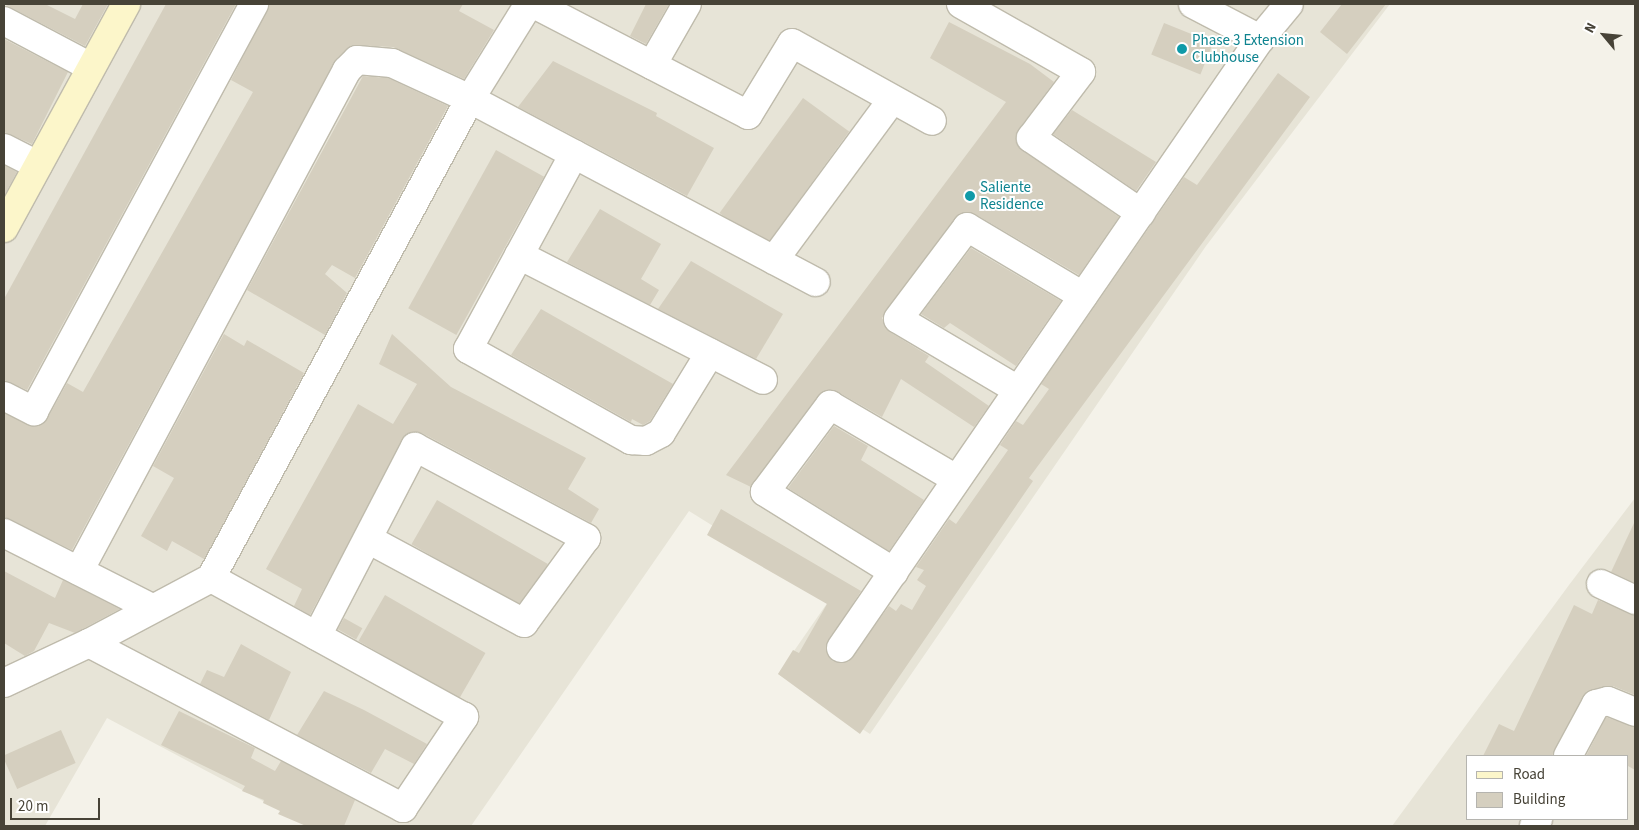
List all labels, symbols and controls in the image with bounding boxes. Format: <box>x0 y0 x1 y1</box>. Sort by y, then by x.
north arrow <box>1579 10 1629 60</box>
text: N <box>1580 19 1602 37</box>
place label: Phase 3 Extension Clubhouse <box>1192 31 1304 66</box>
marker: Phase 3 Extension Clubhouse <box>1176 43 1188 55</box>
place label: Saliente Residence <box>980 178 1044 213</box>
marker: Saliente Residence <box>964 190 976 202</box>
legend <box>1466 755 1629 820</box>
text: Road <box>1513 764 1545 785</box>
scale bar <box>12 788 102 820</box>
text: Building <box>1513 789 1565 810</box>
text: 20 m <box>18 796 48 817</box>

